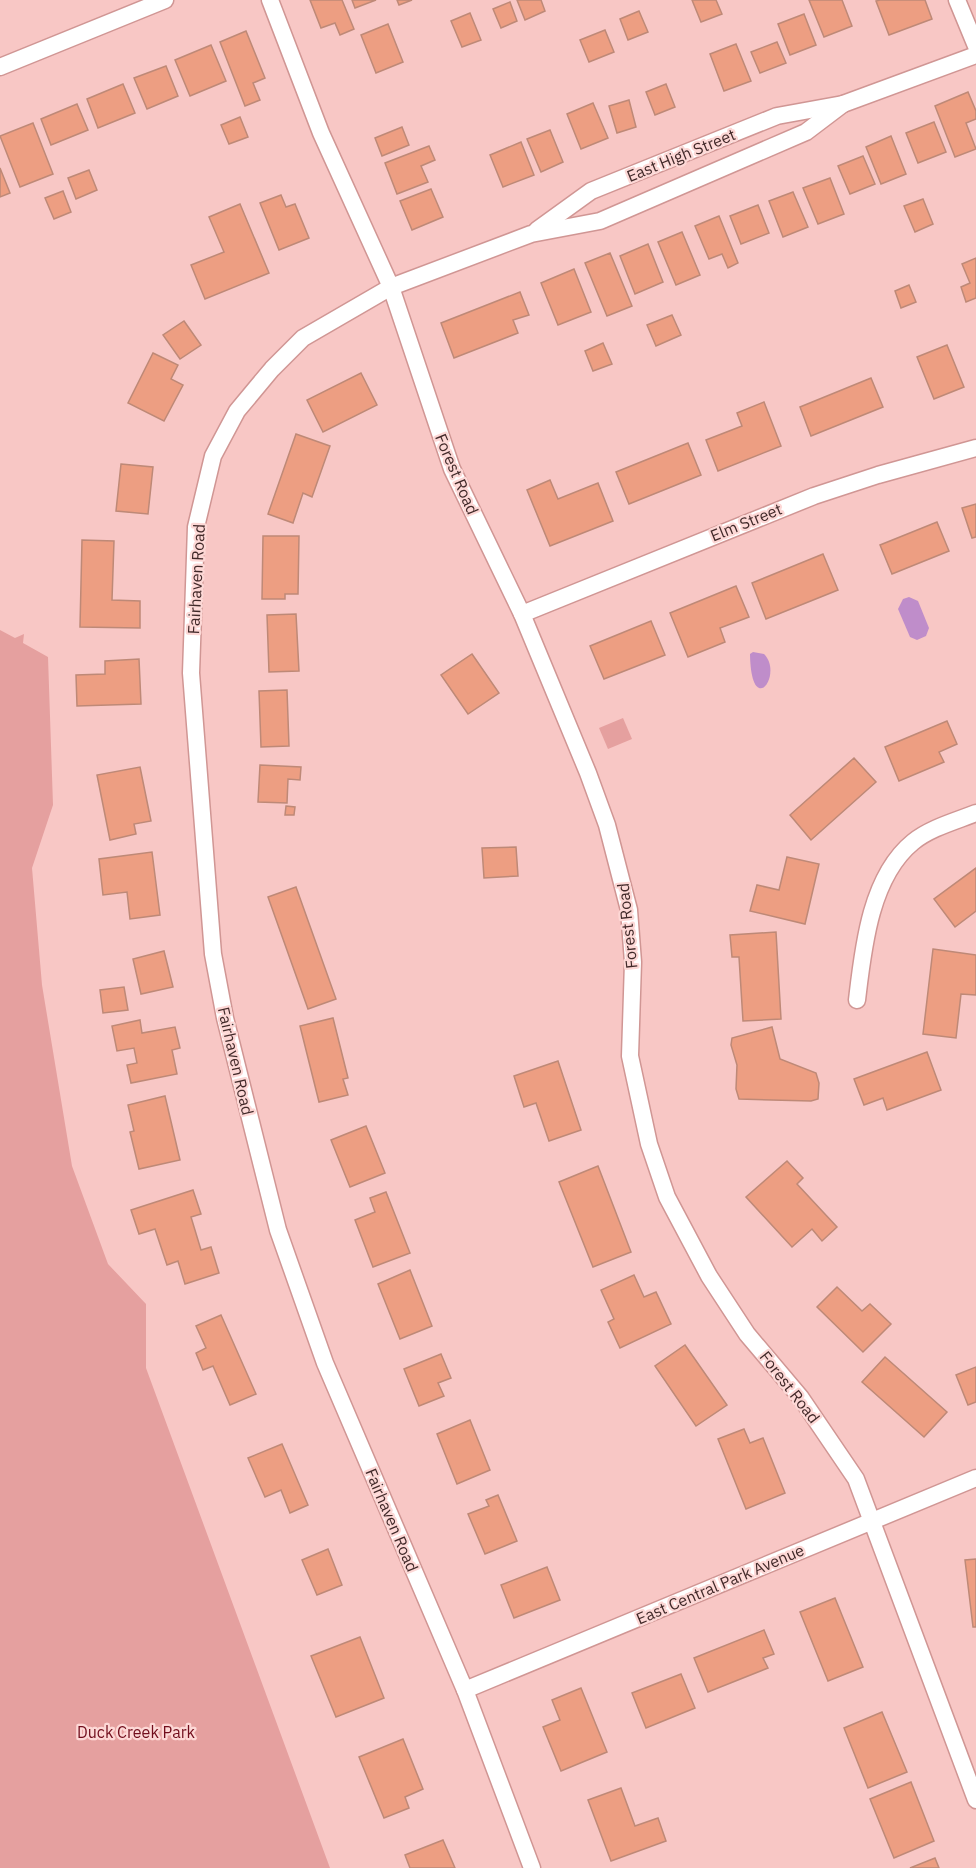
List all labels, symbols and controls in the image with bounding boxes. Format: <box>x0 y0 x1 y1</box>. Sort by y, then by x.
street label: East High Street <box>624 124 738 186</box>
street label: Forest Road <box>431 431 483 517</box>
street label: Elm Street <box>707 499 785 545</box>
street label: Fairhaven Road <box>183 523 209 635</box>
street label: Forest Road <box>613 882 641 970</box>
street label: Fairhaven Road <box>214 1005 258 1117</box>
street label: Forest Road <box>756 1347 824 1427</box>
street label: Fairhaven Road <box>361 1465 423 1575</box>
street label: East Central Park Avenue <box>633 1539 807 1628</box>
park label: Duck Creek Park <box>77 1722 196 1742</box>

